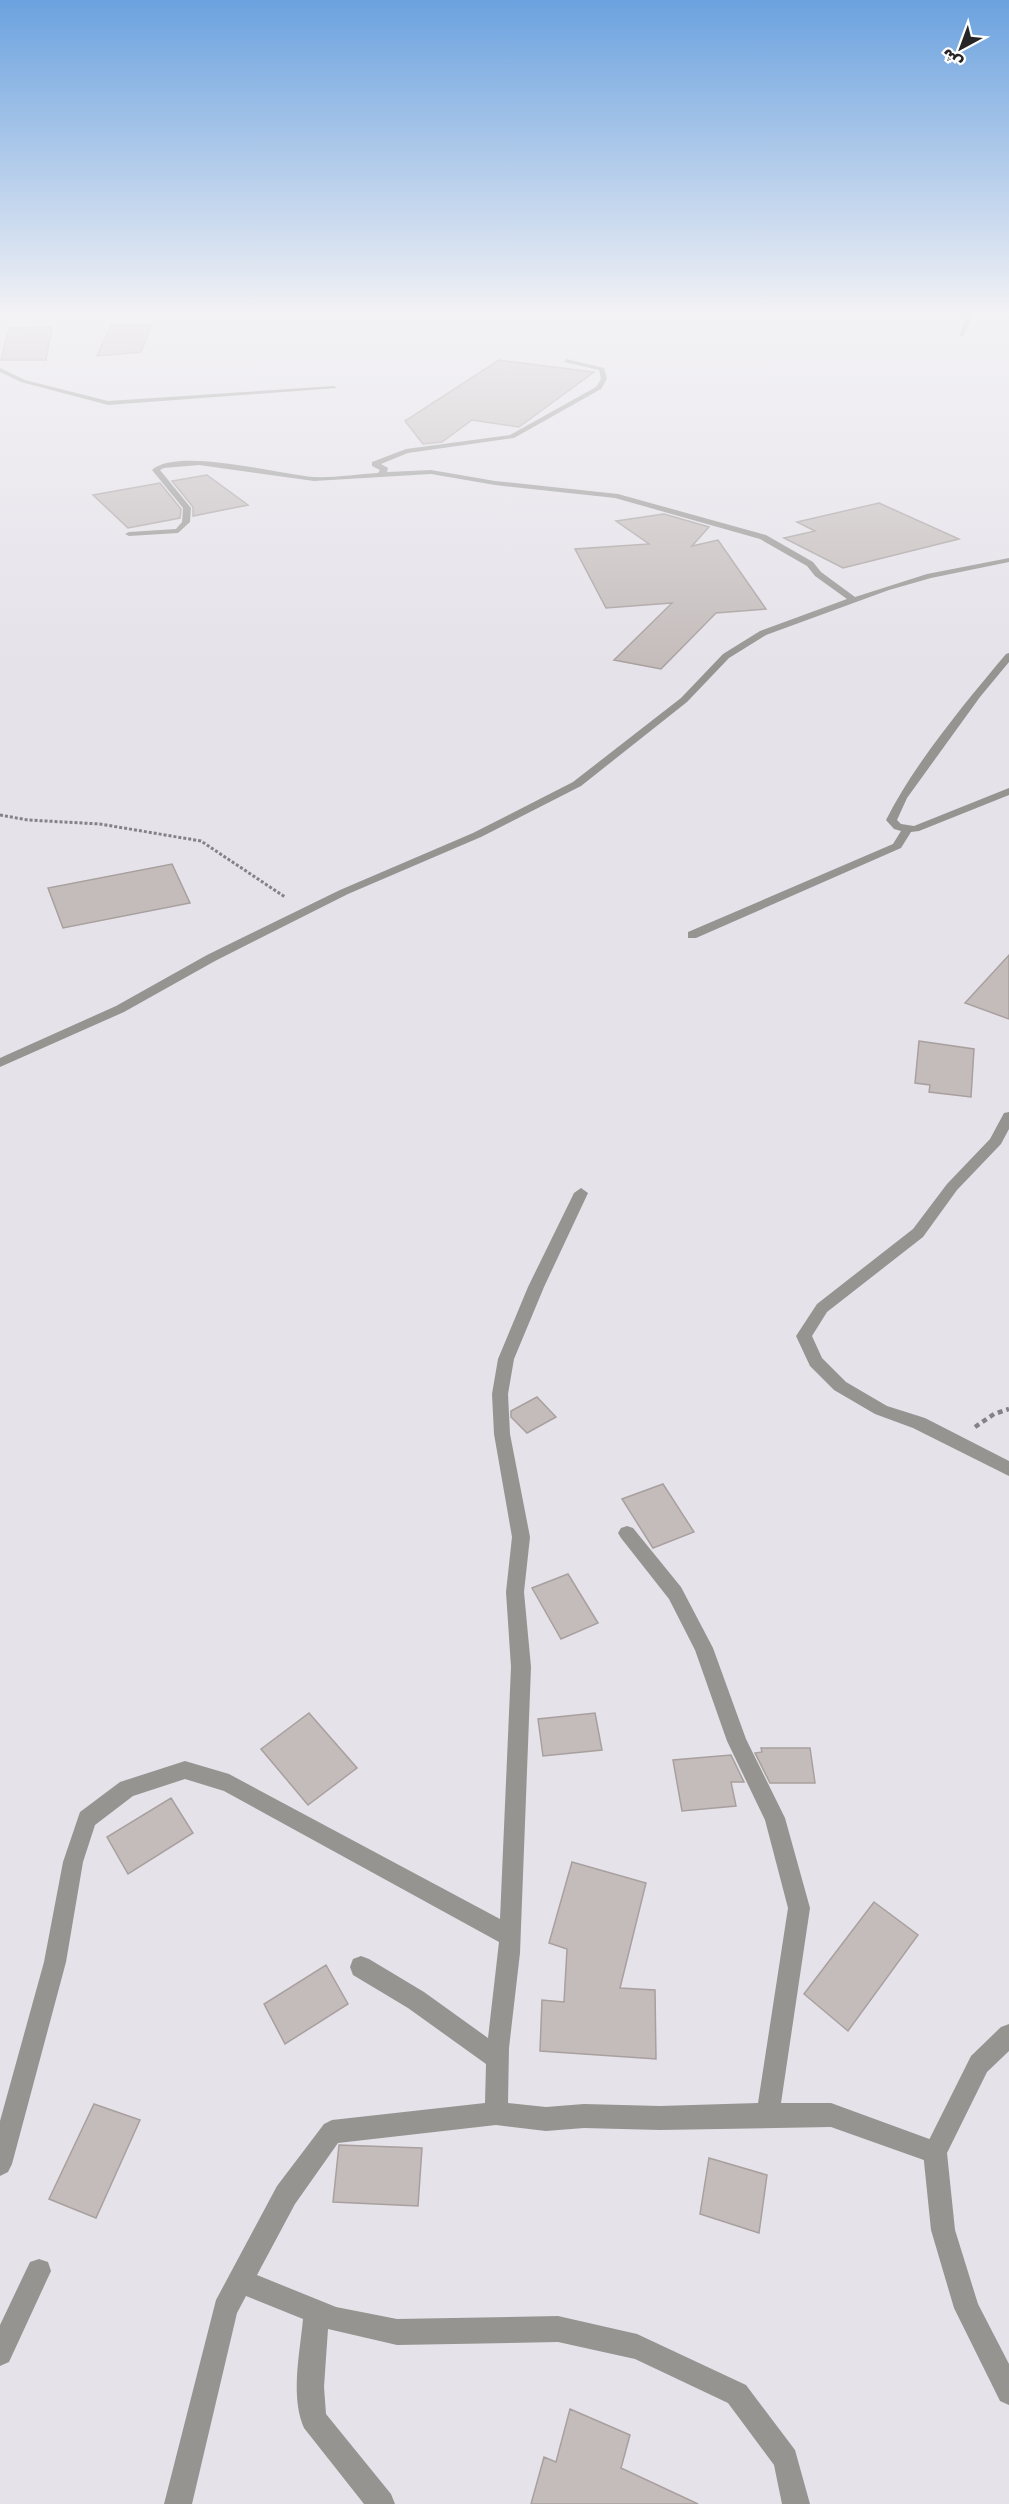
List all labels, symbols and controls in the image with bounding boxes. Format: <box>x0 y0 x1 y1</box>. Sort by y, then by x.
north arrow <box>931 18 991 78</box>
text: ش <box>937 45 966 73</box>

